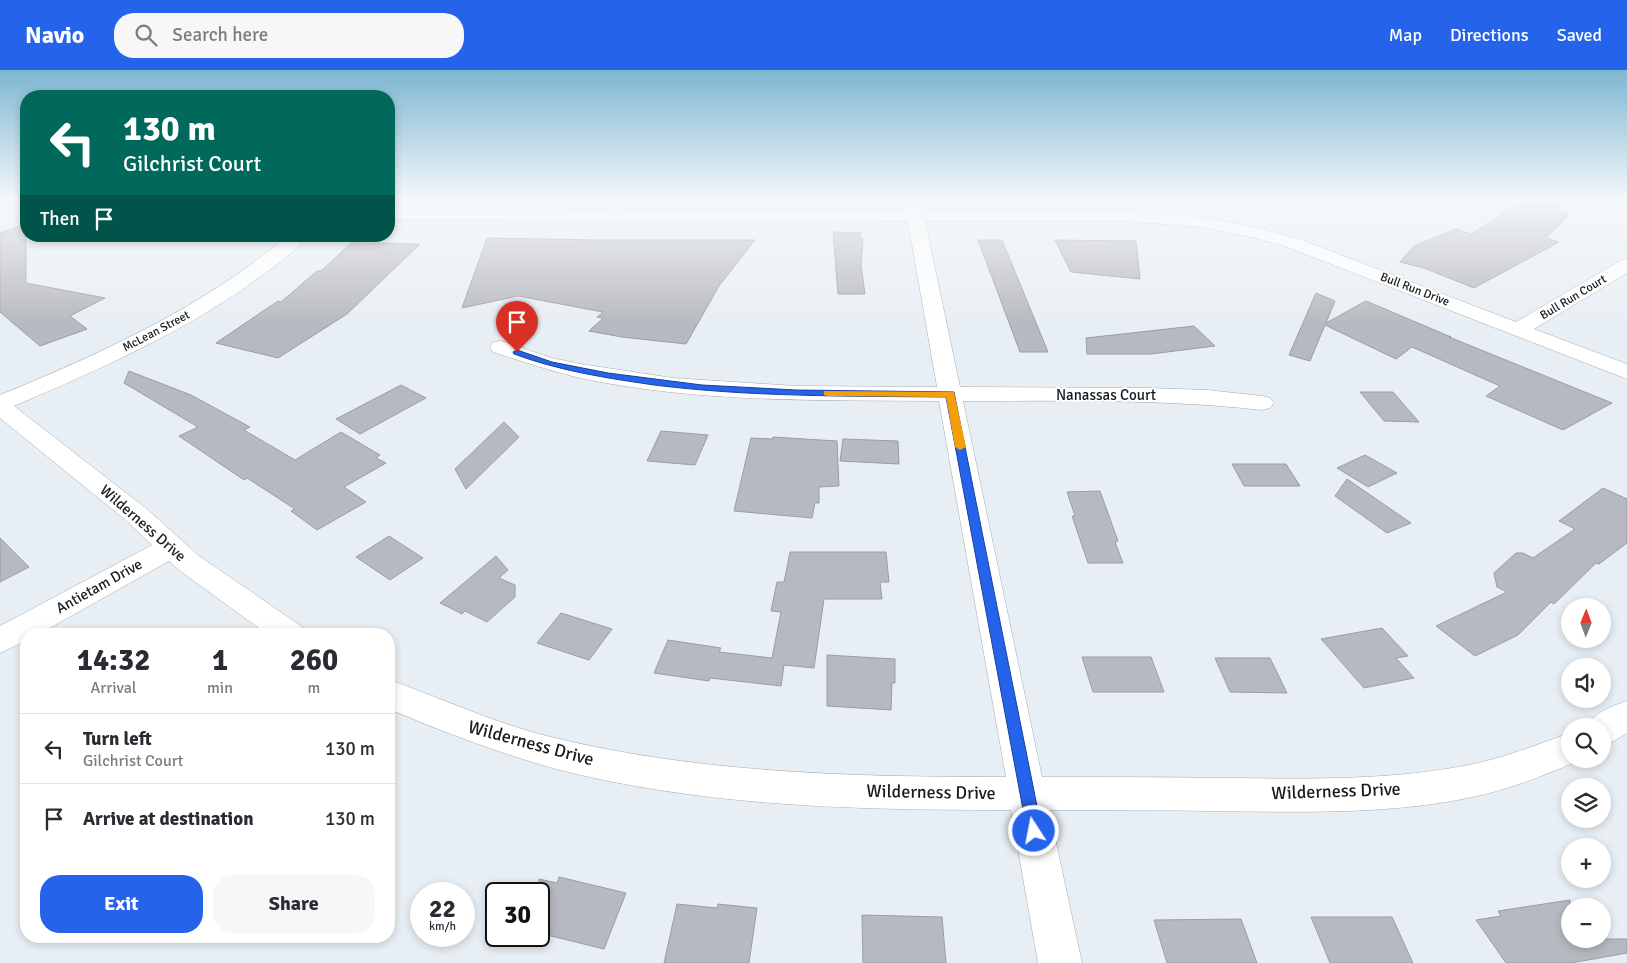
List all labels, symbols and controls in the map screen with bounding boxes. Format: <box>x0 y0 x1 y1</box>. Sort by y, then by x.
search box <box>114 13 464 58</box>
text: Navio <box>25 20 84 50</box>
icon: search <box>132 21 160 49</box>
text: Search here <box>172 23 268 47</box>
text: Map <box>1389 24 1422 46</box>
text: Directions <box>1450 24 1529 46</box>
text: Saved <box>1557 24 1602 46</box>
text: 130 m <box>123 107 216 150</box>
icon: left <box>40 110 105 175</box>
text: Gilchrist Court <box>123 150 261 177</box>
icon: arrive <box>90 205 118 233</box>
text: Then <box>40 207 80 231</box>
street label: Bull Run Drive <box>1378 269 1452 310</box>
street label: Bull Run Court <box>1537 272 1609 323</box>
pin <box>496 301 538 352</box>
street label: McLean Street <box>120 307 192 355</box>
icon: arrive <box>503 308 531 336</box>
street label: Nanassas Court <box>1056 386 1156 404</box>
street label: Wilderness Drive <box>96 481 190 565</box>
street label: Antietam Drive <box>53 555 145 617</box>
north arrow <box>1561 598 1611 648</box>
map controls <box>1561 598 1611 948</box>
text: 14:32 <box>77 642 150 679</box>
text: 1 <box>212 642 228 679</box>
text: 260 <box>290 642 338 679</box>
button: sound <box>1561 658 1611 708</box>
text: Arrival <box>90 678 137 698</box>
text: min <box>207 678 233 698</box>
text: m <box>308 678 320 698</box>
street label: Wilderness Drive <box>466 716 596 770</box>
button: search <box>1561 718 1611 768</box>
text: Turn left <box>83 727 152 751</box>
icon: left <box>40 735 68 763</box>
text: 130 m <box>325 737 375 761</box>
text: Gilchrist Court <box>83 751 183 771</box>
street label: Wilderness Drive <box>1271 778 1401 804</box>
button: layers <box>1561 778 1611 828</box>
street label: Wilderness Drive <box>866 780 996 804</box>
position arrow <box>1007 804 1059 856</box>
icon: arrive <box>40 805 68 833</box>
text: Arrive at destination <box>83 807 254 831</box>
text: 130 m <box>325 807 375 831</box>
button: + <box>1561 838 1611 888</box>
button: Exit <box>40 875 203 933</box>
button: Share <box>213 875 375 933</box>
speed limit sign: 30 <box>485 882 550 947</box>
text: 22 <box>429 893 456 924</box>
button: − <box>1561 898 1611 948</box>
text: km/h <box>429 919 456 934</box>

